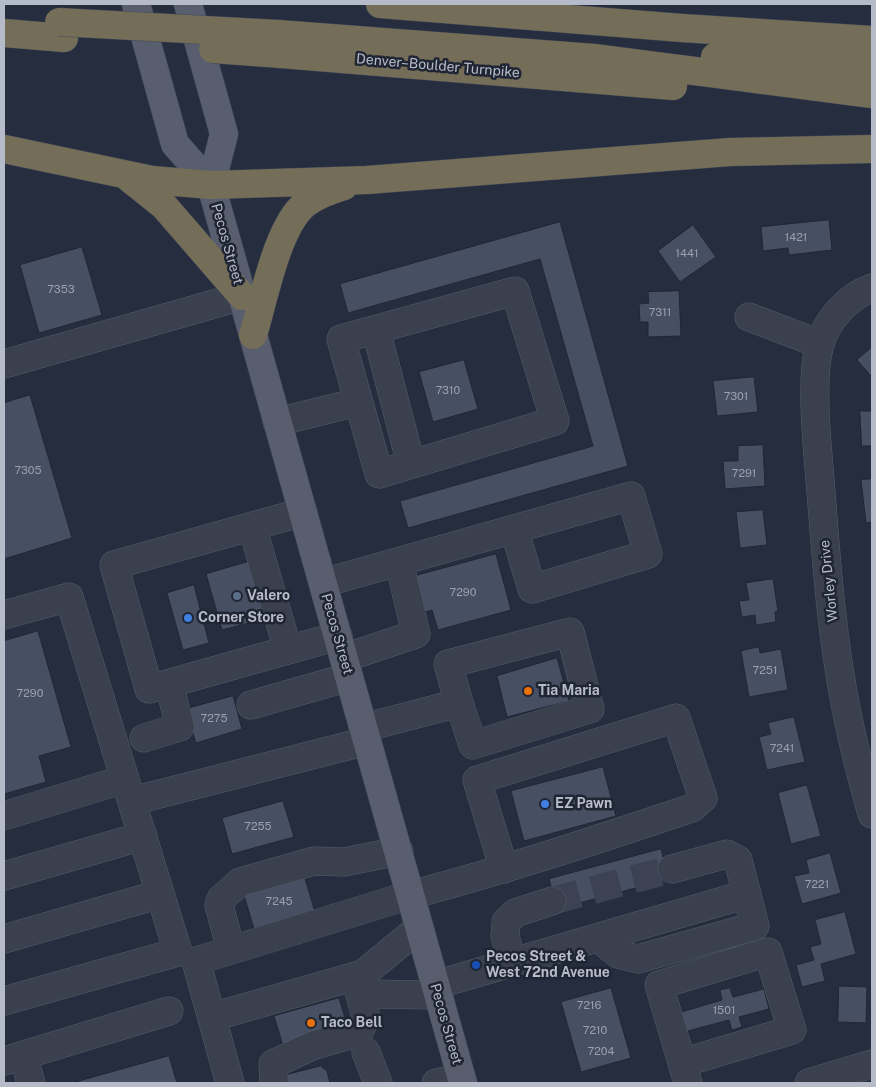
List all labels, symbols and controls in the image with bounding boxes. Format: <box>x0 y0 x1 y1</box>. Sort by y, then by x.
street label: Denver–Boulder Turnpike <box>356 50 520 82</box>
street label: Pecos Street <box>207 202 247 286</box>
house number: 1421 <box>785 231 807 245</box>
house number: 1441 <box>676 247 698 261</box>
house number: 7353 <box>47 283 75 297</box>
house number: 7311 <box>649 306 671 320</box>
house number: 7310 <box>436 384 460 398</box>
house number: 7301 <box>724 390 748 404</box>
house number: 7305 <box>14 464 42 478</box>
house number: 7291 <box>732 467 756 481</box>
street label: Worley Drive <box>816 539 842 623</box>
house number: 7290 <box>450 586 476 600</box>
place label: Valero <box>247 588 290 604</box>
marker: Valero <box>231 590 243 602</box>
street label: Pecos Street <box>317 592 357 676</box>
place label: Corner Store <box>198 610 284 626</box>
marker: Corner Store <box>182 612 194 624</box>
house number: 7251 <box>753 664 777 678</box>
place label: Tia Maria <box>538 683 600 699</box>
marker: Tia Maria <box>522 685 534 697</box>
house number: 7290 <box>17 687 43 701</box>
house number: 7275 <box>201 712 227 726</box>
house number: 7241 <box>770 742 794 756</box>
place label: EZ Pawn <box>555 796 612 812</box>
marker: EZ Pawn <box>539 798 551 810</box>
house number: 7255 <box>244 820 272 834</box>
house number: 7221 <box>805 878 829 892</box>
house number: 7245 <box>265 895 293 909</box>
place label: Pecos Street & West 72nd Avenue <box>486 949 610 982</box>
marker: Pecos Street & West 72nd Avenue <box>470 959 482 971</box>
street label: Pecos Street <box>426 982 466 1066</box>
house number: 7216 <box>577 999 601 1013</box>
house number: 1501 <box>713 1004 735 1018</box>
place label: Taco Bell <box>321 1015 382 1031</box>
marker: Taco Bell <box>305 1017 317 1029</box>
house number: 7210 <box>583 1024 607 1038</box>
house number: 7204 <box>588 1045 614 1059</box>

